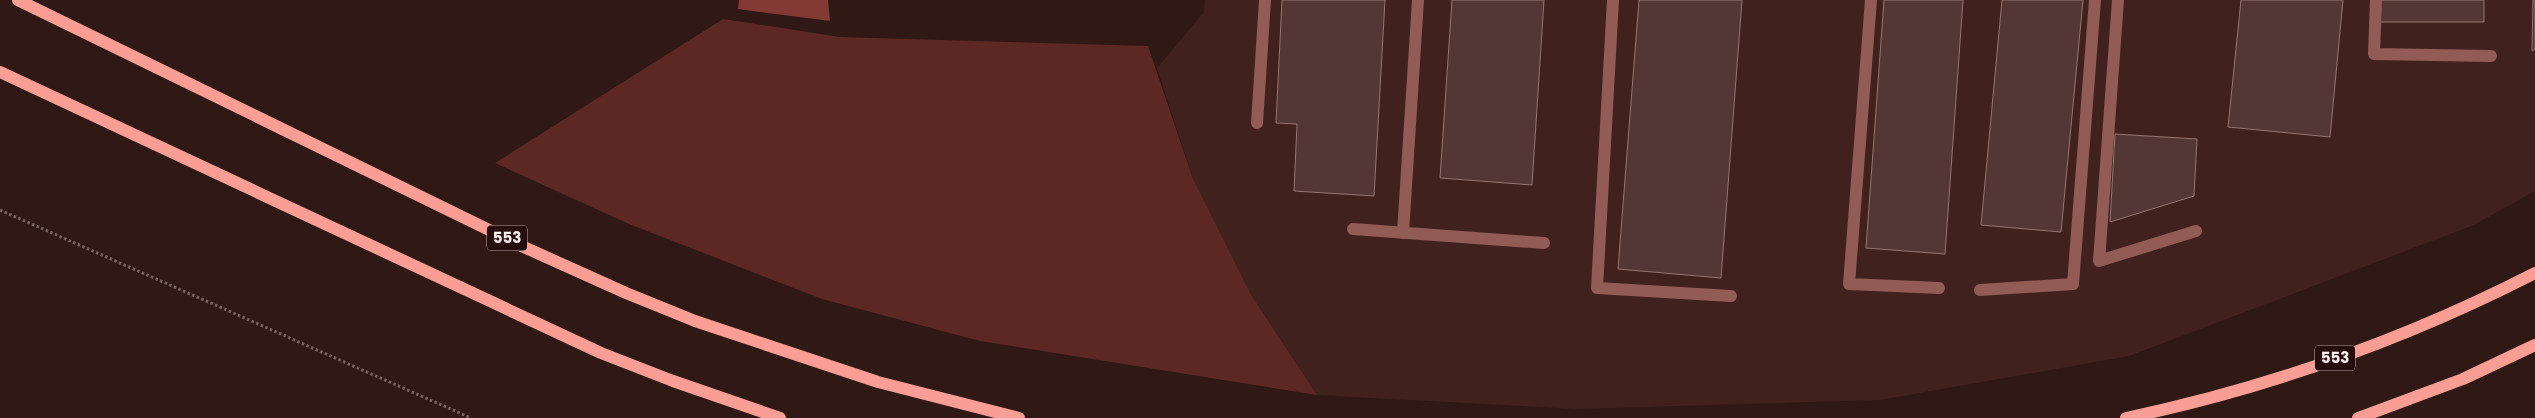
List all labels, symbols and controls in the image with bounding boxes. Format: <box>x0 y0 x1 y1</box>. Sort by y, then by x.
road number: 553 <box>487 226 527 250</box>
road number: 553 <box>2315 346 2355 370</box>

